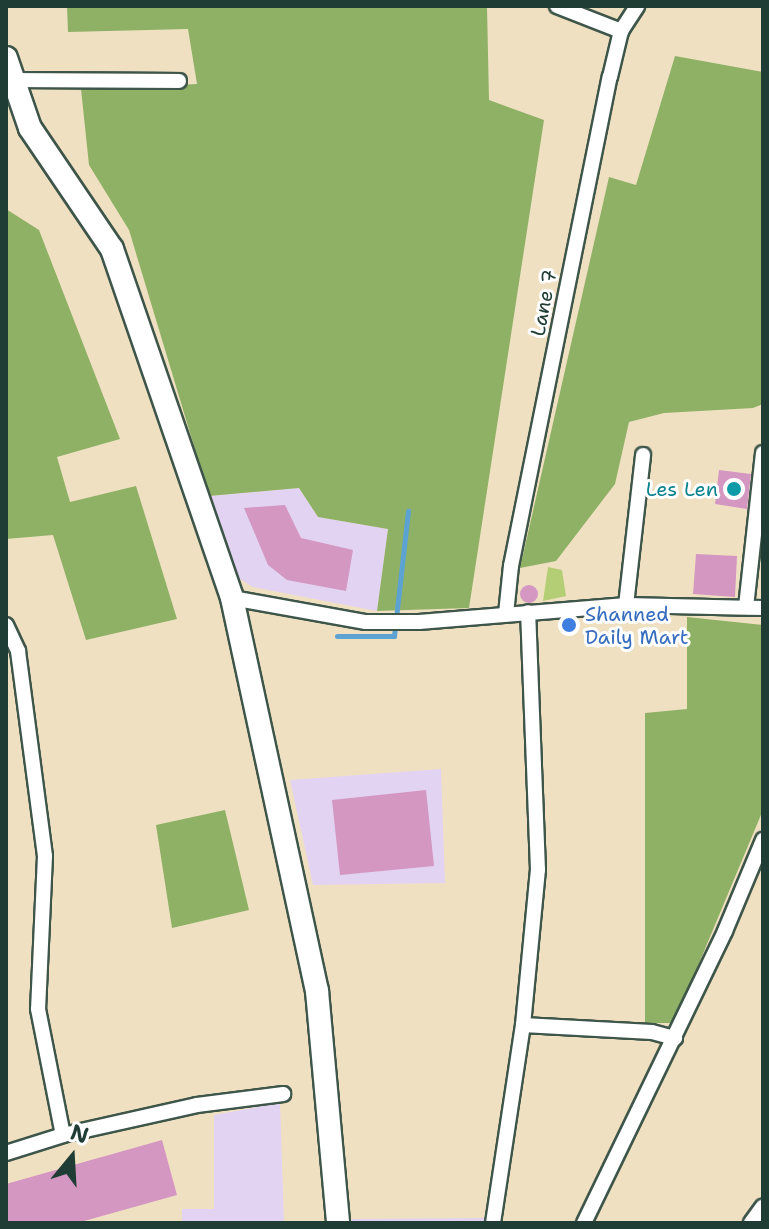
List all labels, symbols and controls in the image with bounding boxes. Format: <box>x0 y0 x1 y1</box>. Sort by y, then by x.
street label: Lane 7 <box>526 268 562 338</box>
place label: Les Len <box>646 477 718 501</box>
marker: Les Len <box>725 480 743 498</box>
place label: Shanned Daily Mart <box>585 602 688 649</box>
marker: Shanned Daily Mart <box>560 616 578 634</box>
north arrow <box>32 1117 112 1197</box>
text: N <box>67 1117 92 1150</box>

